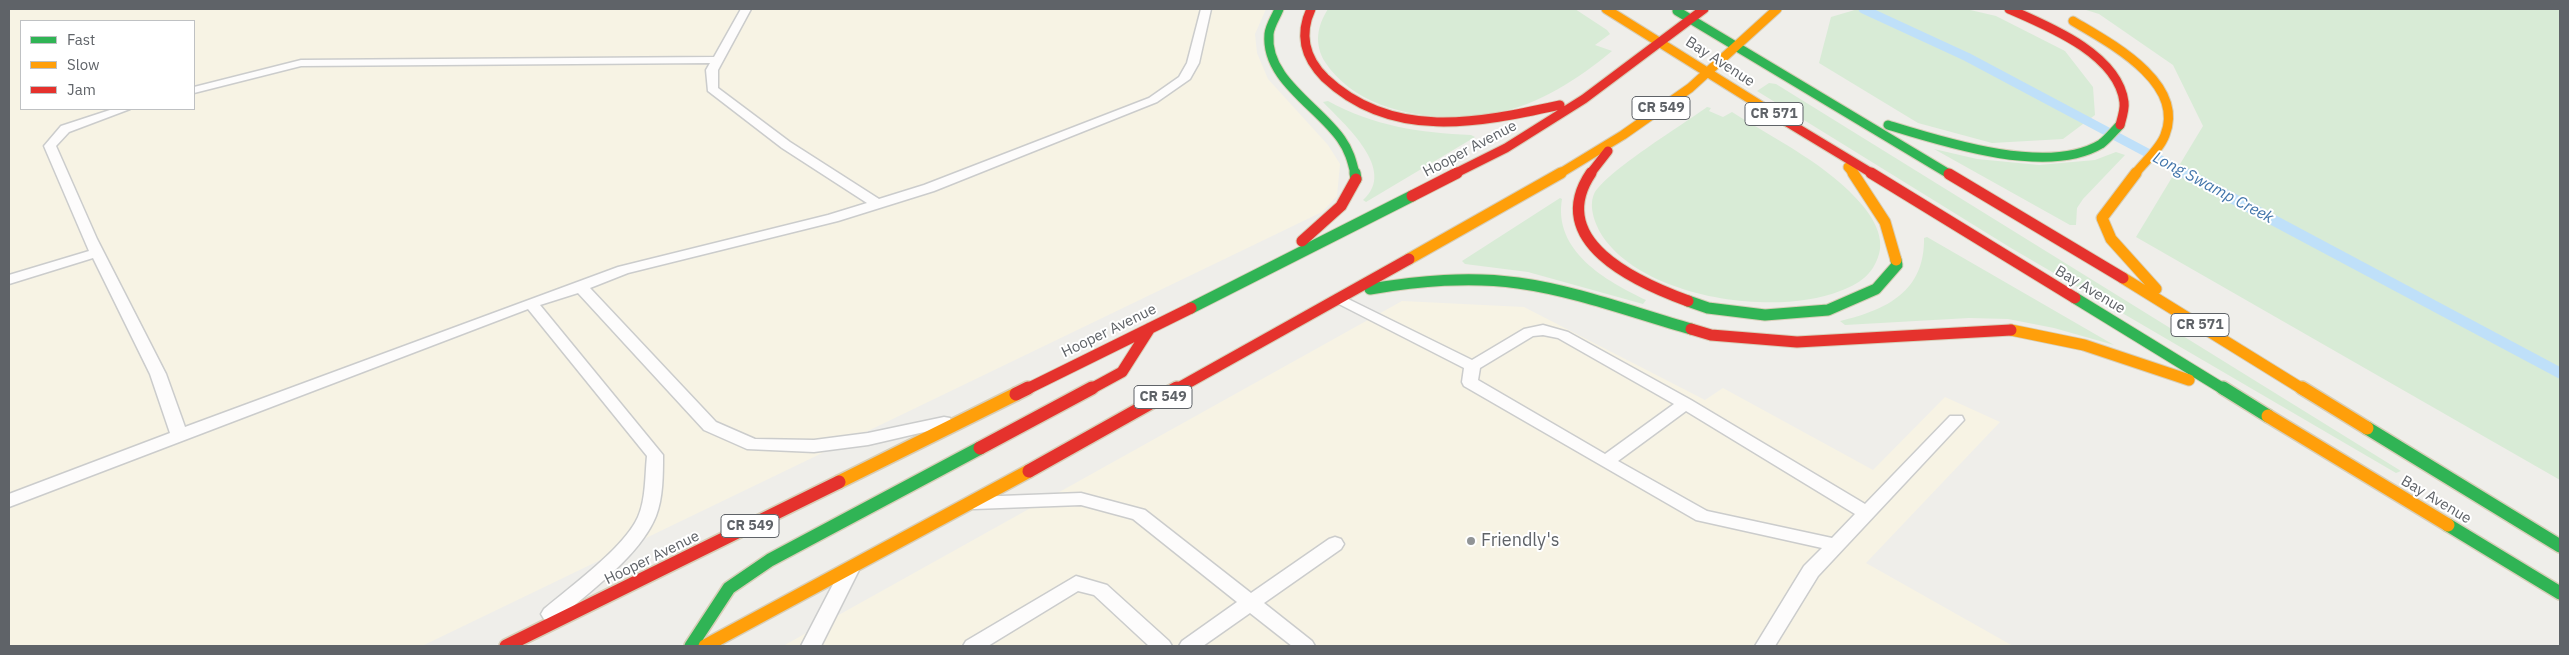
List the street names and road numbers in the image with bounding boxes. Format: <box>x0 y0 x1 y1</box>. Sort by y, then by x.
street label: Bay Avenue <box>1682 33 1758 91</box>
road number: CR 549 <box>1632 96 1690 120</box>
road number: CR 571 <box>1745 102 1803 126</box>
street label: Hooper Avenue <box>1420 117 1520 181</box>
street label: Bay Avenue <box>2052 262 2128 318</box>
street label: Hooper Avenue <box>1059 300 1159 362</box>
road number: CR 571 <box>2171 314 2229 336</box>
road number: CR 549 <box>1134 386 1192 408</box>
street label: Bay Avenue <box>2398 472 2474 528</box>
road number: CR 549 <box>721 514 779 538</box>
street label: Hooper Avenue <box>602 527 702 589</box>

